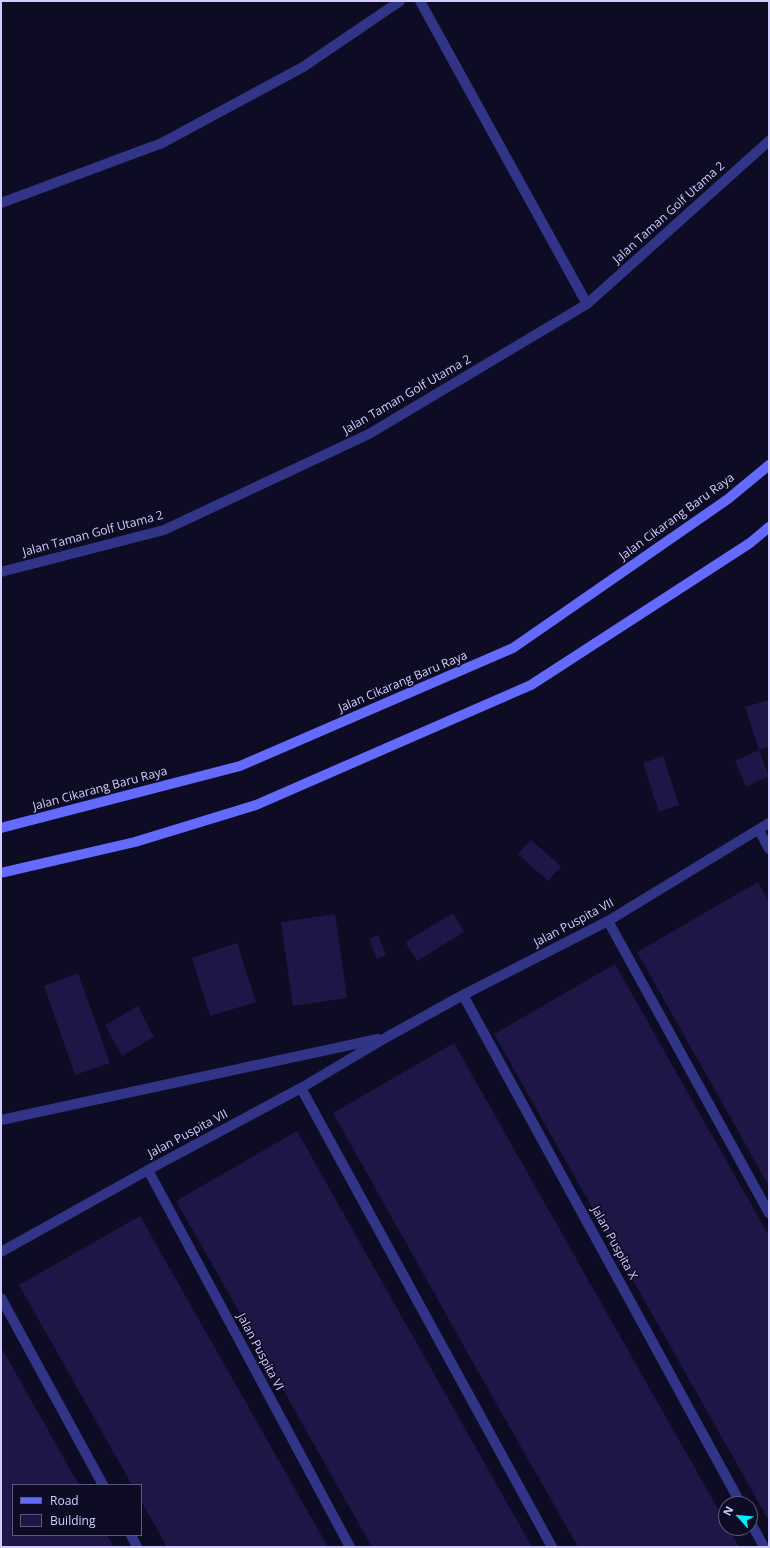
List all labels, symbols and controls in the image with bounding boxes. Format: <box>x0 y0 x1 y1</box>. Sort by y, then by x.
street label: Jalan Taman Golf Utama 2 <box>610 159 728 267</box>
street label: Jalan Taman Golf Utama 2 <box>341 352 473 438</box>
street label: Jalan Cikarang Baru Raya <box>617 470 737 564</box>
street label: Jalan Taman Golf Utama 2 <box>21 508 165 560</box>
street label: Jalan Cikarang Baru Raya <box>336 648 470 716</box>
street label: Jalan Cikarang Baru Raya <box>31 764 169 814</box>
street label: Jalan Puspita VII <box>531 896 617 950</box>
street label: Jalan Puspita VII <box>145 1107 231 1161</box>
street label: Jalan Puspita X <box>588 1204 640 1282</box>
street label: Jalan Puspita VI <box>234 1311 286 1393</box>
legend <box>12 1484 142 1536</box>
text: Road <box>50 1492 79 1509</box>
north arrow <box>718 1496 758 1536</box>
text: N <box>719 1503 736 1518</box>
text: Building <box>50 1512 95 1529</box>

